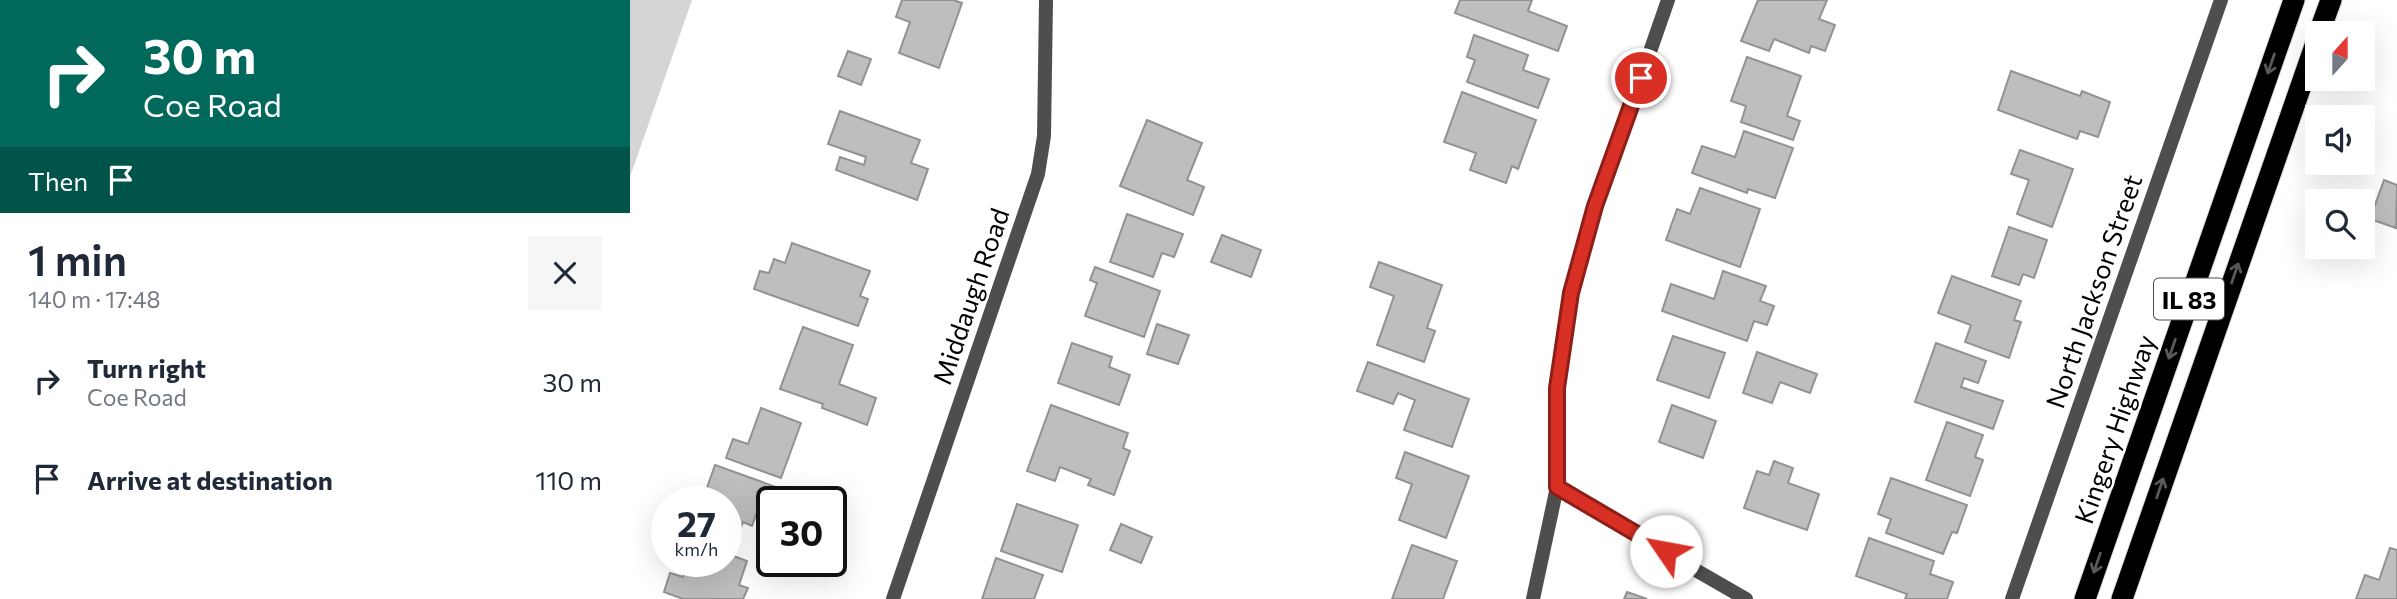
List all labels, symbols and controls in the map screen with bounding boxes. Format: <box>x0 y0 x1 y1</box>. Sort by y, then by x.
north arrow <box>2305 21 2375 91</box>
map controls <box>2305 21 2375 259</box>
text: 30 m <box>143 24 256 84</box>
icon: right <box>28 28 119 119</box>
pin <box>1611 48 1671 108</box>
one-way arrow <box>2264 53 2276 75</box>
icon: arrive <box>1622 59 1660 97</box>
text: Coe Road <box>143 84 282 124</box>
button: sound <box>2305 105 2375 175</box>
icon: arrive <box>102 161 140 199</box>
text: Then <box>28 165 88 196</box>
street label: North Jackson Street <box>2038 170 2148 412</box>
button: search <box>2305 189 2375 259</box>
street label: Middaugh Road <box>925 204 1015 388</box>
text: 1 min <box>28 233 127 285</box>
button: close <box>528 236 602 310</box>
one-way arrow <box>2230 263 2242 285</box>
road number: IL 83 <box>2154 278 2224 320</box>
text: 140 m · 17:48 <box>28 285 161 313</box>
street label: Kingery Highway <box>2067 331 2161 527</box>
one-way arrow <box>2165 337 2177 359</box>
text: Turn right <box>87 352 206 383</box>
icon: right <box>28 362 66 400</box>
text: 30 m <box>543 366 602 397</box>
text: Coe Road <box>87 383 187 411</box>
icon: arrive <box>28 460 66 498</box>
text: Arrive at destination <box>87 464 333 495</box>
text: 110 m <box>535 464 602 495</box>
one-way arrow <box>2155 478 2168 500</box>
speed limit sign: 30 <box>756 486 847 577</box>
text: 27 <box>677 501 716 544</box>
position arrow <box>1629 514 1703 588</box>
text: km/h <box>675 538 718 560</box>
one-way arrow <box>2090 552 2102 574</box>

